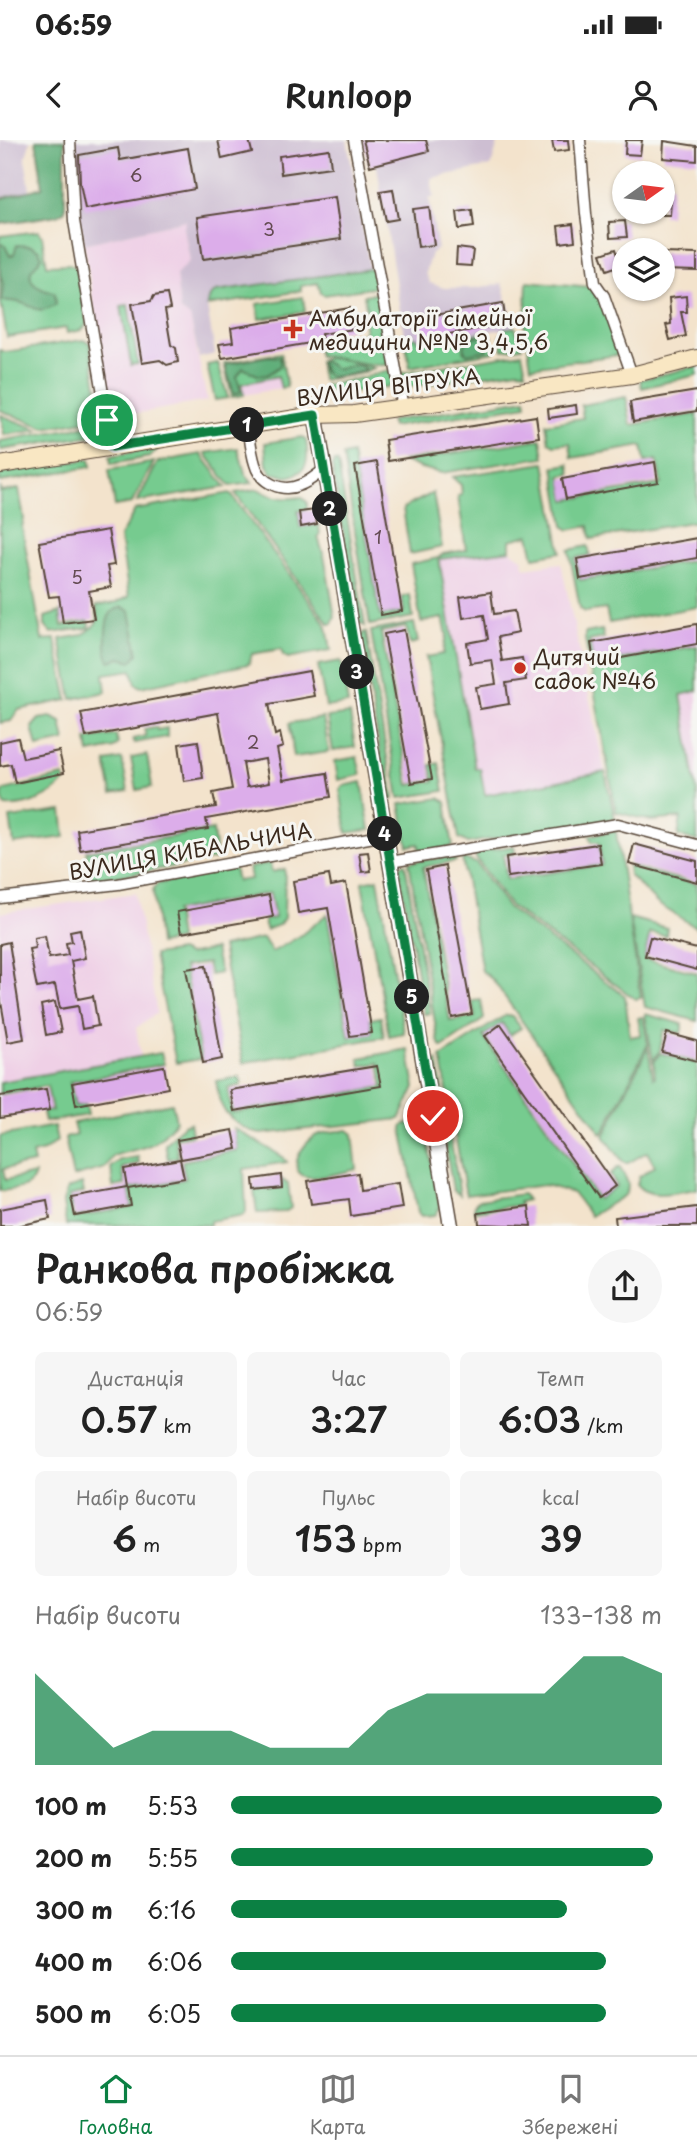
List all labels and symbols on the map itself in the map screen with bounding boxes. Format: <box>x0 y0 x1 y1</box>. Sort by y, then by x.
house number: 6 <box>130 161 142 188</box>
north arrow <box>612 161 676 224</box>
house number: 3 <box>263 215 275 242</box>
place label: Амбулаторії сімейної медицини №№ 3,4,5,6 <box>309 301 548 357</box>
marker: Амбулаторії сімейної медицини №№ 3,4,5,6 <box>283 319 303 339</box>
street label: ВУЛИЦЯ ВІТРУКА <box>294 359 482 413</box>
pin <box>77 390 137 450</box>
pin: 1 <box>230 408 264 442</box>
pin: 2 <box>312 492 348 526</box>
house number: 1 <box>374 523 382 550</box>
house number: 5 <box>71 563 83 590</box>
place label: Дитячий садок №46 <box>533 640 656 696</box>
pin: 3 <box>340 654 374 690</box>
marker: Дитячий садок №46 <box>512 660 528 676</box>
house number: 2 <box>247 728 259 755</box>
street label: ВУЛИЦЯ КИБАЛЬЧИЧА <box>66 813 314 887</box>
pin: 4 <box>368 816 402 852</box>
pin: 5 <box>394 980 430 1014</box>
pin <box>403 1086 463 1146</box>

